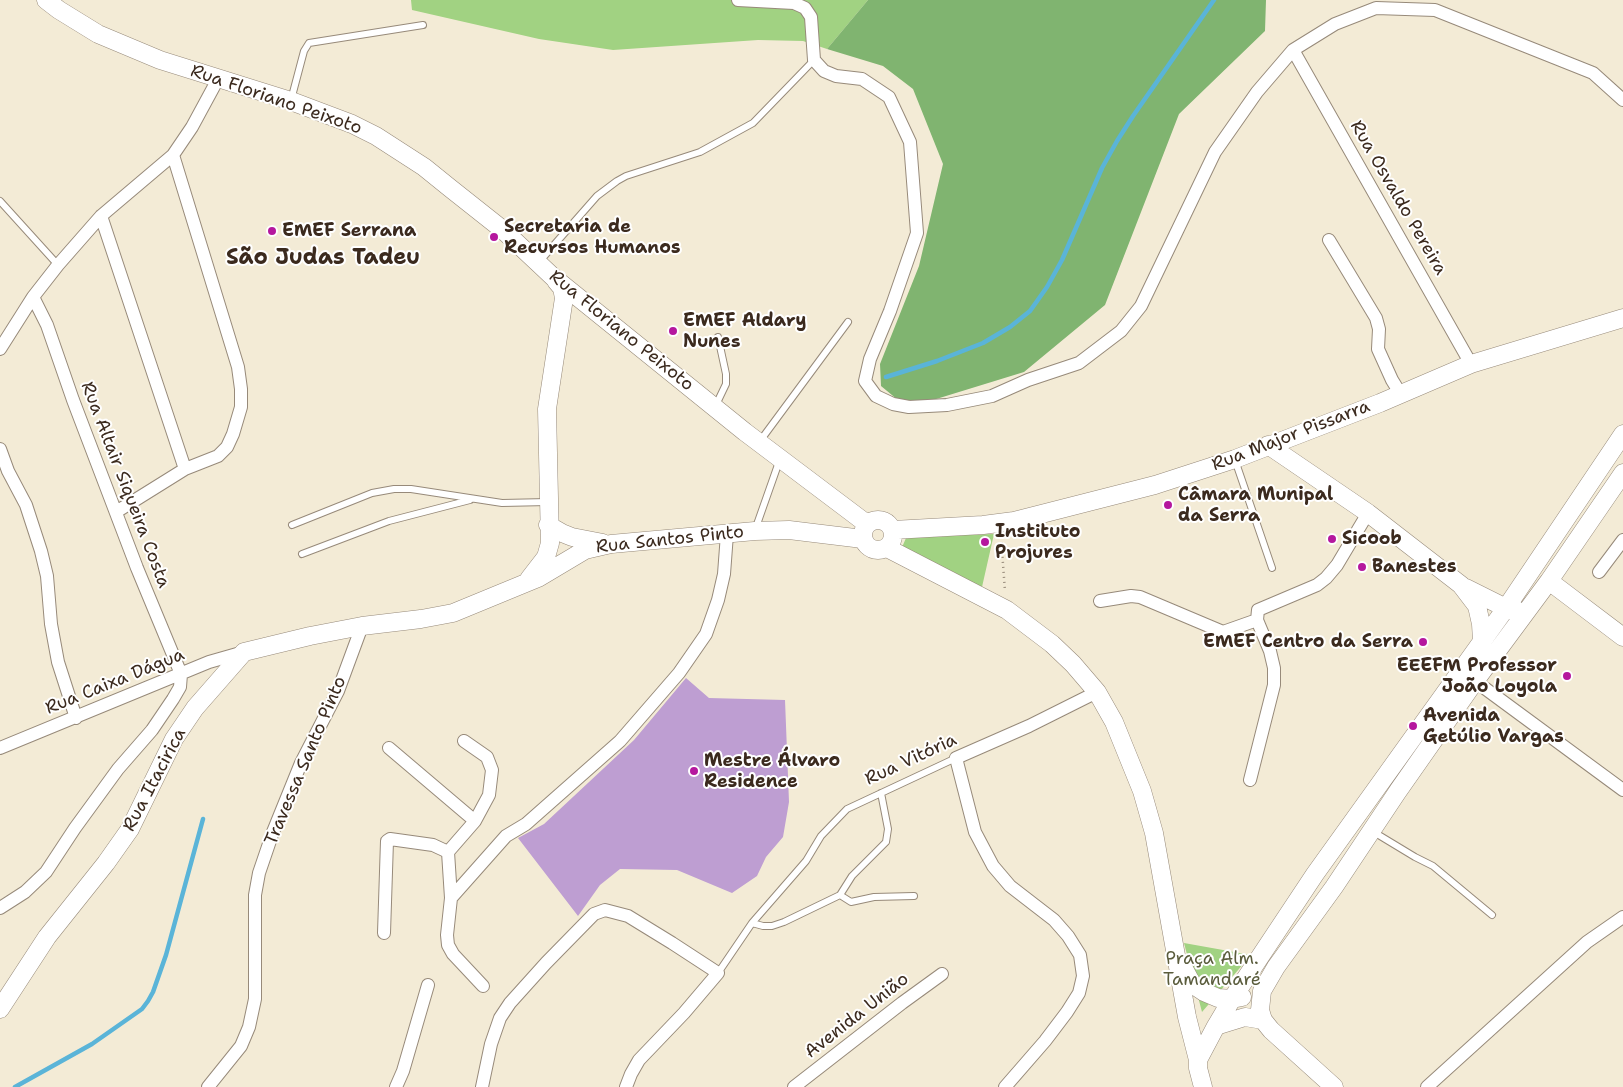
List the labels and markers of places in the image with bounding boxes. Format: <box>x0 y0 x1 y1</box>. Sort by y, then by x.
place label: Secretaria de Recursos Humanos <box>504 216 680 258</box>
place label: EMEF Serrana <box>282 220 416 242</box>
marker: EMEF Serrana <box>266 225 278 237</box>
marker: Secretaria de Recursos Humanos <box>488 231 500 243</box>
place label: EMEF Aldary Nunes <box>683 310 806 352</box>
marker: EMEF Aldary Nunes <box>667 325 679 337</box>
place label: Câmara Munipal da Serra <box>1178 484 1333 526</box>
marker: Câmara Munipal da Serra <box>1162 499 1174 511</box>
place label: Instituto Projures <box>995 521 1081 564</box>
place label: Sicoob <box>1342 528 1402 550</box>
marker: Sicoob <box>1326 533 1338 545</box>
marker: Instituto Projures <box>979 536 991 548</box>
place label: Banestes <box>1372 556 1456 578</box>
marker: Banestes <box>1356 561 1368 573</box>
place label: EMEF Centro da Serra <box>1203 631 1413 653</box>
marker: EMEF Centro da Serra <box>1417 636 1429 648</box>
place label: EEEFM Professor João Loyola <box>1397 655 1557 698</box>
marker: EEEFM Professor João Loyola <box>1561 670 1573 682</box>
place label: Avenida Getúlio Vargas <box>1423 705 1564 748</box>
marker: Avenida Getúlio Vargas <box>1407 720 1419 732</box>
place label: Mestre Álvaro Residence <box>704 750 840 792</box>
marker: Mestre Álvaro Residence <box>688 765 700 777</box>

